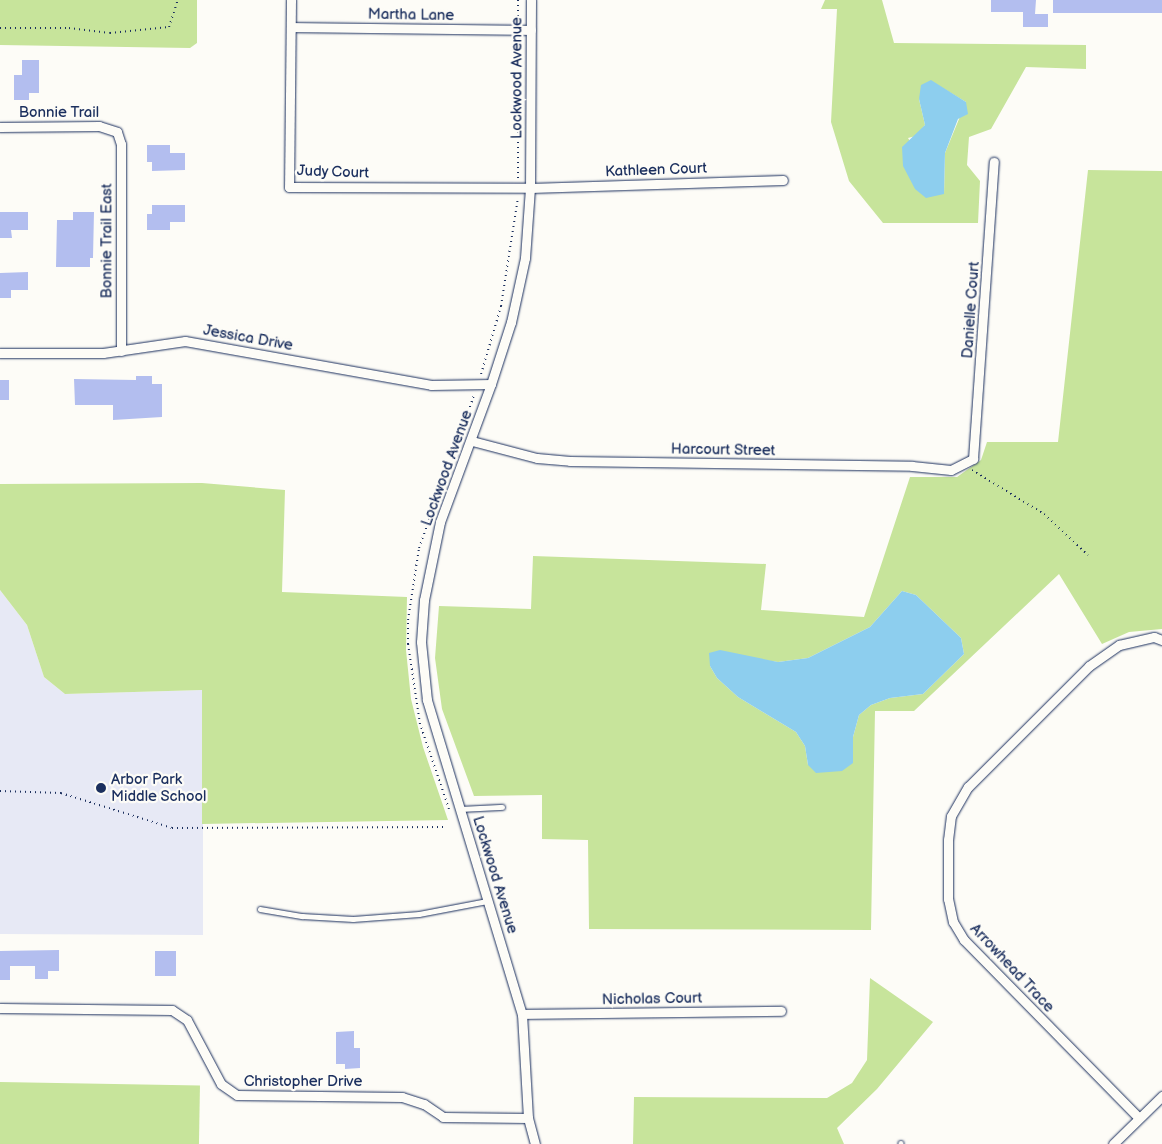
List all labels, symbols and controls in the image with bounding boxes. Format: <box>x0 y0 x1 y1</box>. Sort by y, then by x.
street label: Martha Lane <box>368 5 454 25</box>
street label: Lockwood Avenue <box>508 17 526 139</box>
street label: Bonnie Trail <box>19 104 99 122</box>
street label: Kathleen Court <box>605 159 707 181</box>
street label: Judy Court <box>296 162 370 182</box>
street label: Bonnie Trail East <box>98 183 116 299</box>
street label: Danielle Court <box>959 261 983 359</box>
street label: Jessica Drive <box>202 321 294 355</box>
street label: Lockwood Avenue <box>418 408 476 528</box>
street label: Harcourt Street <box>671 440 775 460</box>
place label: Arbor Park Middle School <box>111 770 207 805</box>
marker: Arbor Park Middle School <box>95 782 107 794</box>
street label: Lockwood Avenue <box>469 814 521 936</box>
street label: Arrowhead Trace <box>966 920 1058 1016</box>
street label: Nicholas Court <box>602 989 702 1009</box>
street label: Christopher Drive <box>244 1073 362 1091</box>

